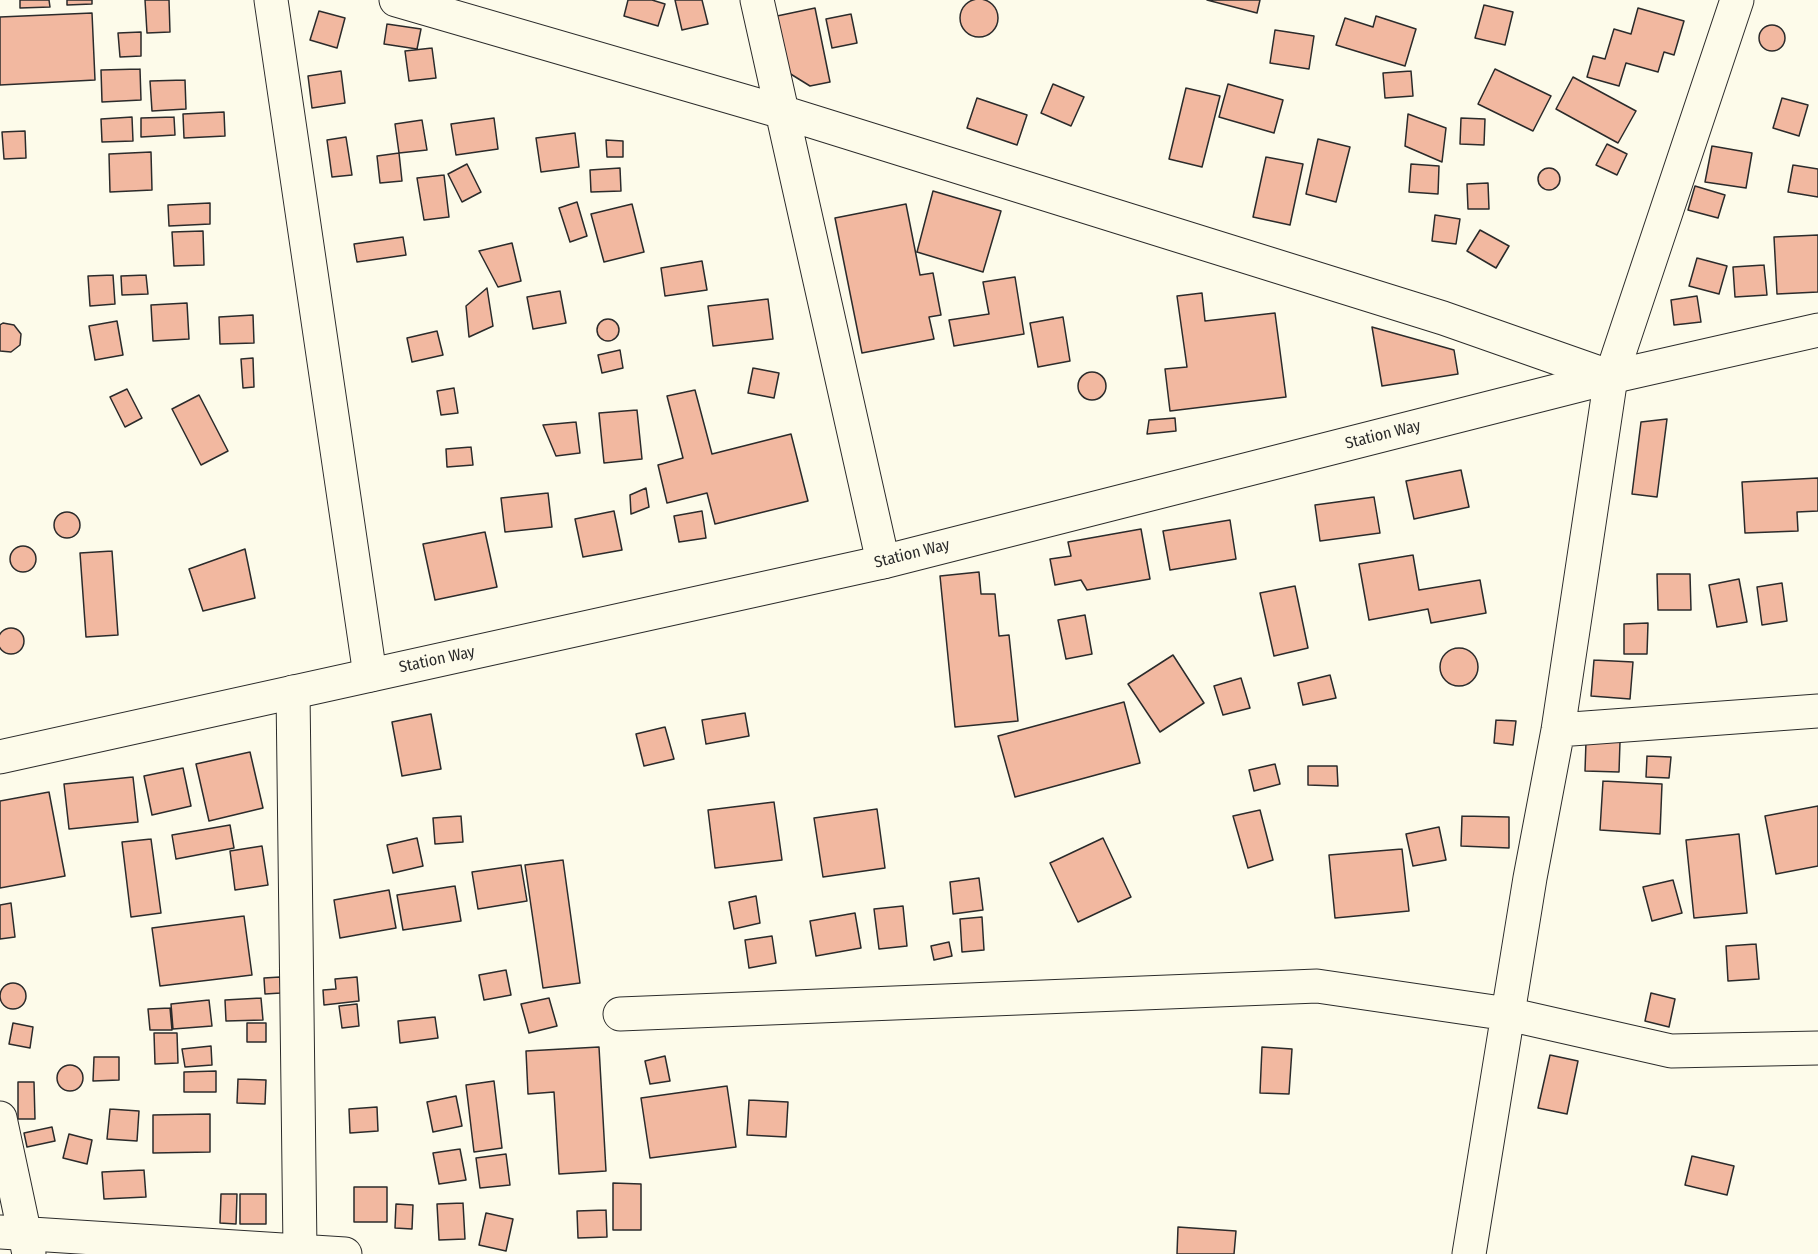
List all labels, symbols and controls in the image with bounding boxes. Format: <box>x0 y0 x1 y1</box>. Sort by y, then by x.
street label: Station Way <box>1343 416 1423 454</box>
street label: Station Way <box>872 535 952 573</box>
street label: Station Way <box>397 643 477 677</box>

